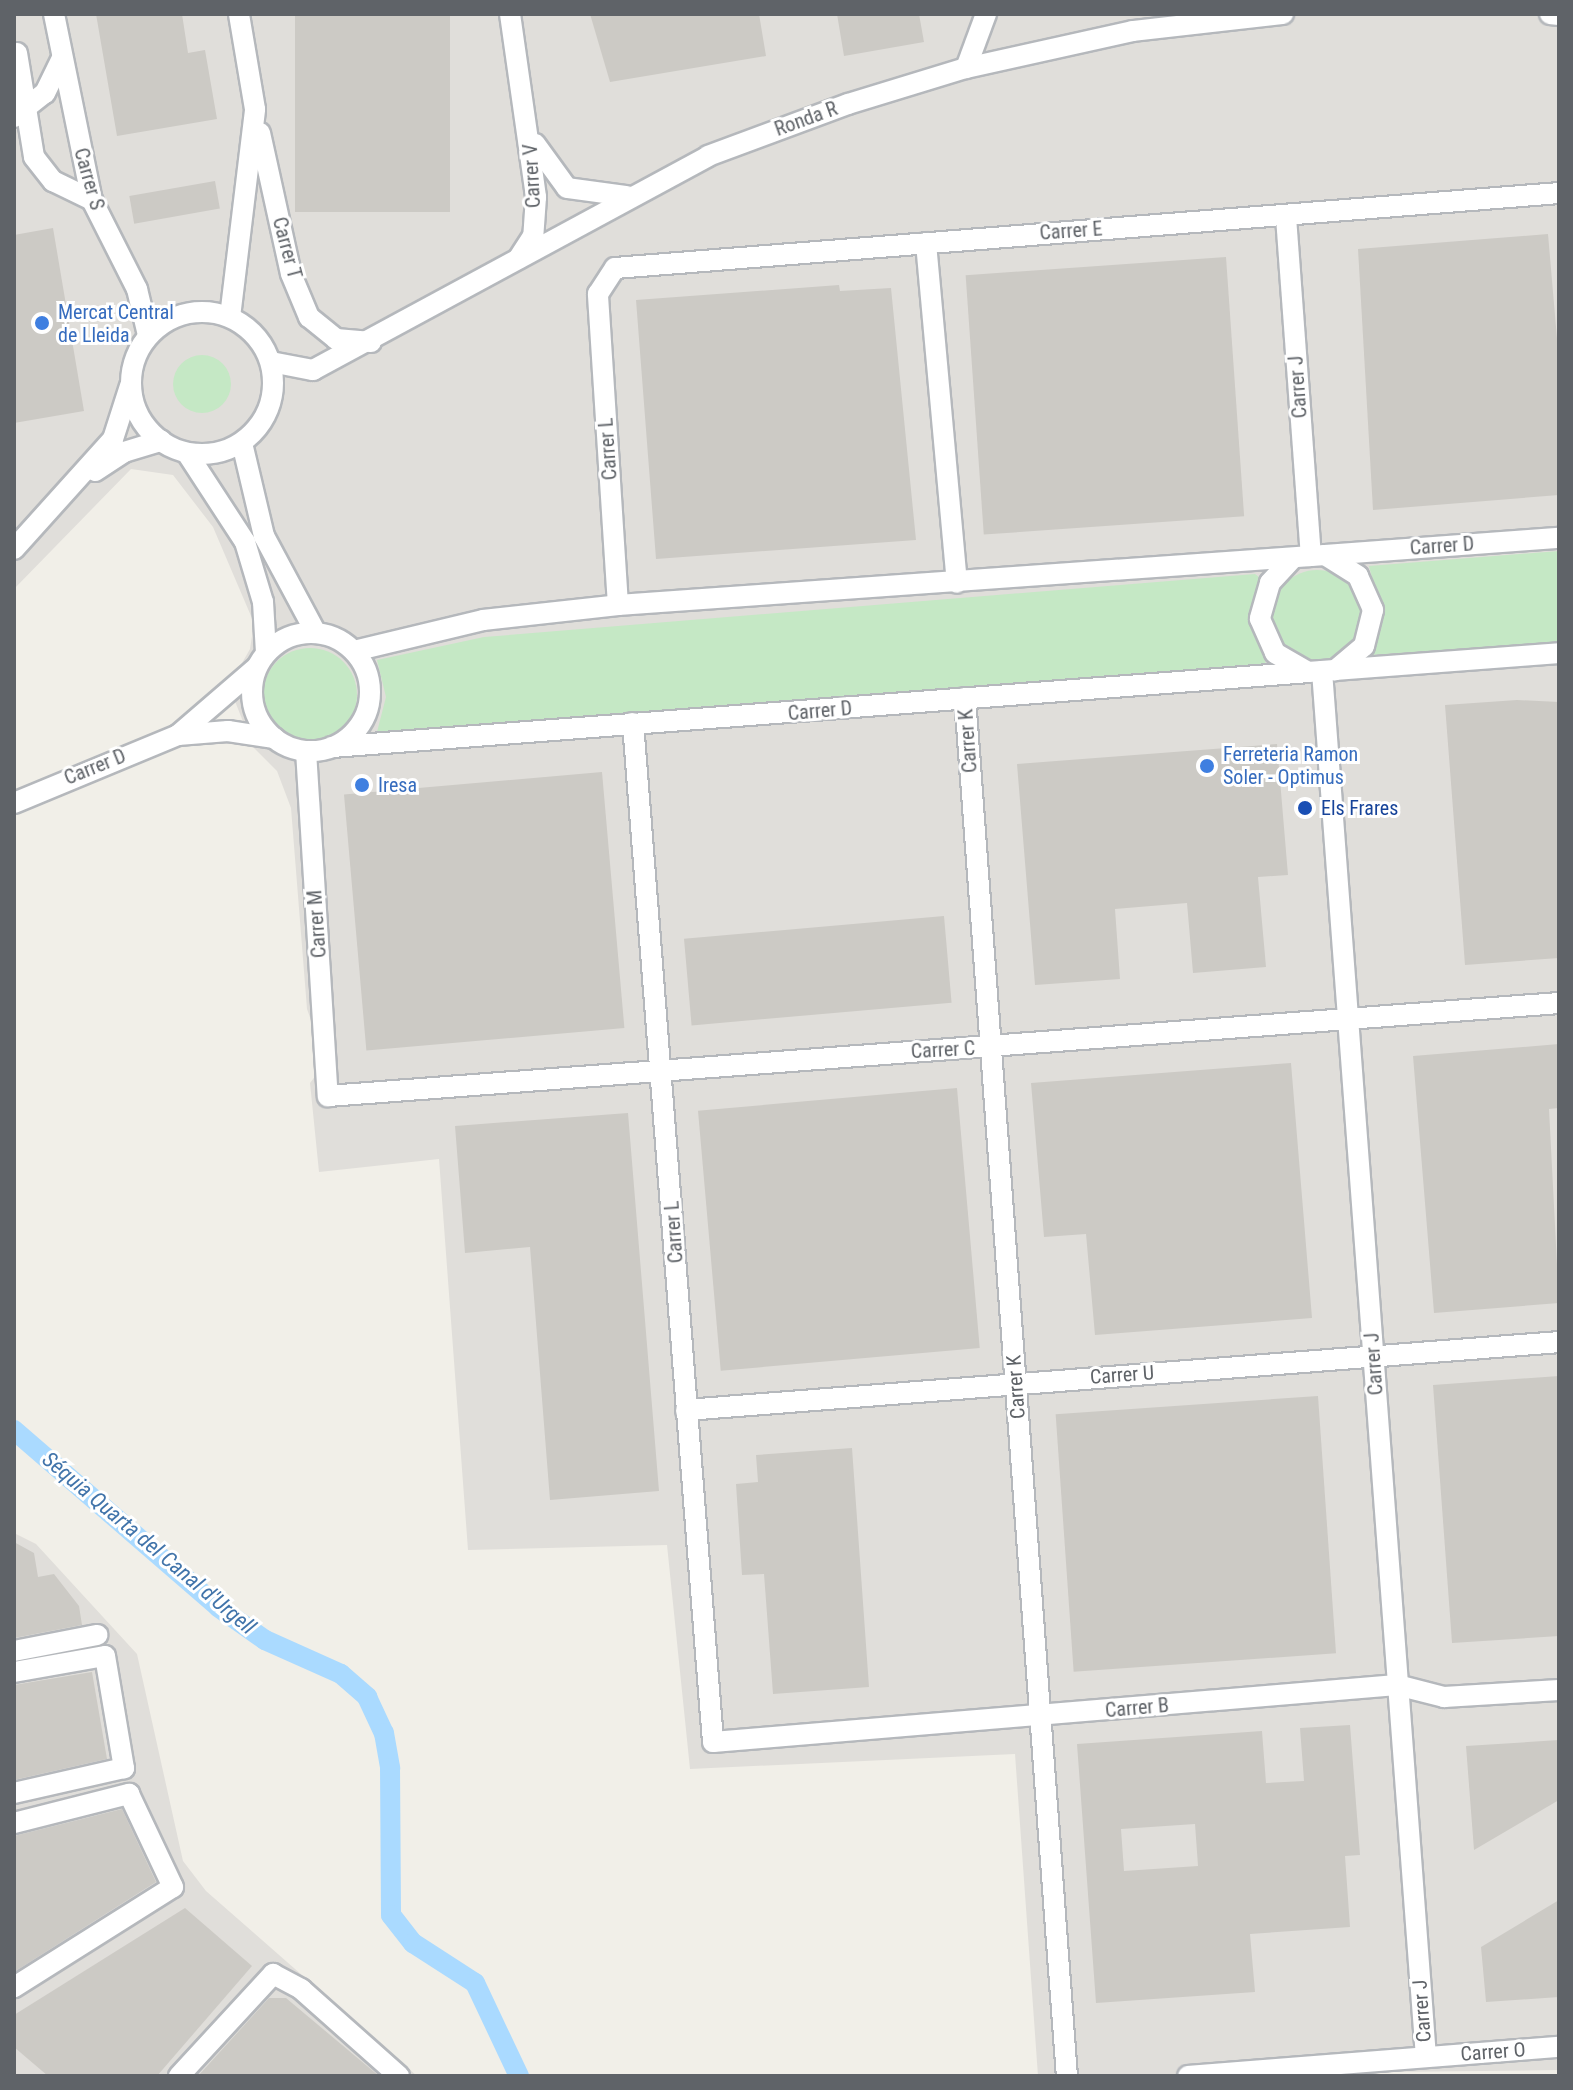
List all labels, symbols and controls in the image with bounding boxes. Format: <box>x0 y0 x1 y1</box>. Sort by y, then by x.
street label: Ronda R <box>771 97 841 141</box>
street label: Carrer V <box>518 143 546 209</box>
street label: Carrer S <box>69 145 109 213</box>
street label: Carrer T <box>267 214 307 282</box>
street label: Carrer E <box>1039 217 1103 245</box>
place label: Mercat Central de Lleida <box>58 300 174 347</box>
marker: Mercat Central de Lleida <box>33 314 51 332</box>
street label: Carrer J <box>1284 355 1312 419</box>
street label: Carrer L <box>594 417 622 481</box>
street label: Carrer D <box>1409 532 1475 560</box>
street label: Carrer D <box>787 696 853 726</box>
street label: Carrer K <box>954 708 982 774</box>
place label: Ferreteria Ramon Soler - Optimus <box>1223 742 1358 789</box>
street label: Carrer D <box>61 744 129 790</box>
marker: Ferreteria Ramon Soler - Optimus <box>1198 757 1216 775</box>
place label: Iresa <box>378 773 417 797</box>
marker: Iresa <box>353 776 371 794</box>
place label: Els Frares <box>1321 796 1398 820</box>
marker: Els Frares <box>1296 799 1314 817</box>
street label: Carrer M <box>303 889 331 959</box>
street label: Carrer C <box>910 1036 976 1064</box>
street label: Carrer L <box>660 1200 688 1264</box>
street label: Carrer J <box>1360 1332 1388 1396</box>
street label: Carrer K <box>1002 1354 1030 1420</box>
street label: Carrer U <box>1089 1361 1155 1389</box>
water label: Séquia Quarta del Canal d'Urgell <box>37 1446 261 1640</box>
street label: Carrer B <box>1104 1693 1170 1723</box>
street label: Carrer J <box>1408 1979 1436 2043</box>
street label: Carrer O <box>1460 2038 1526 2066</box>

